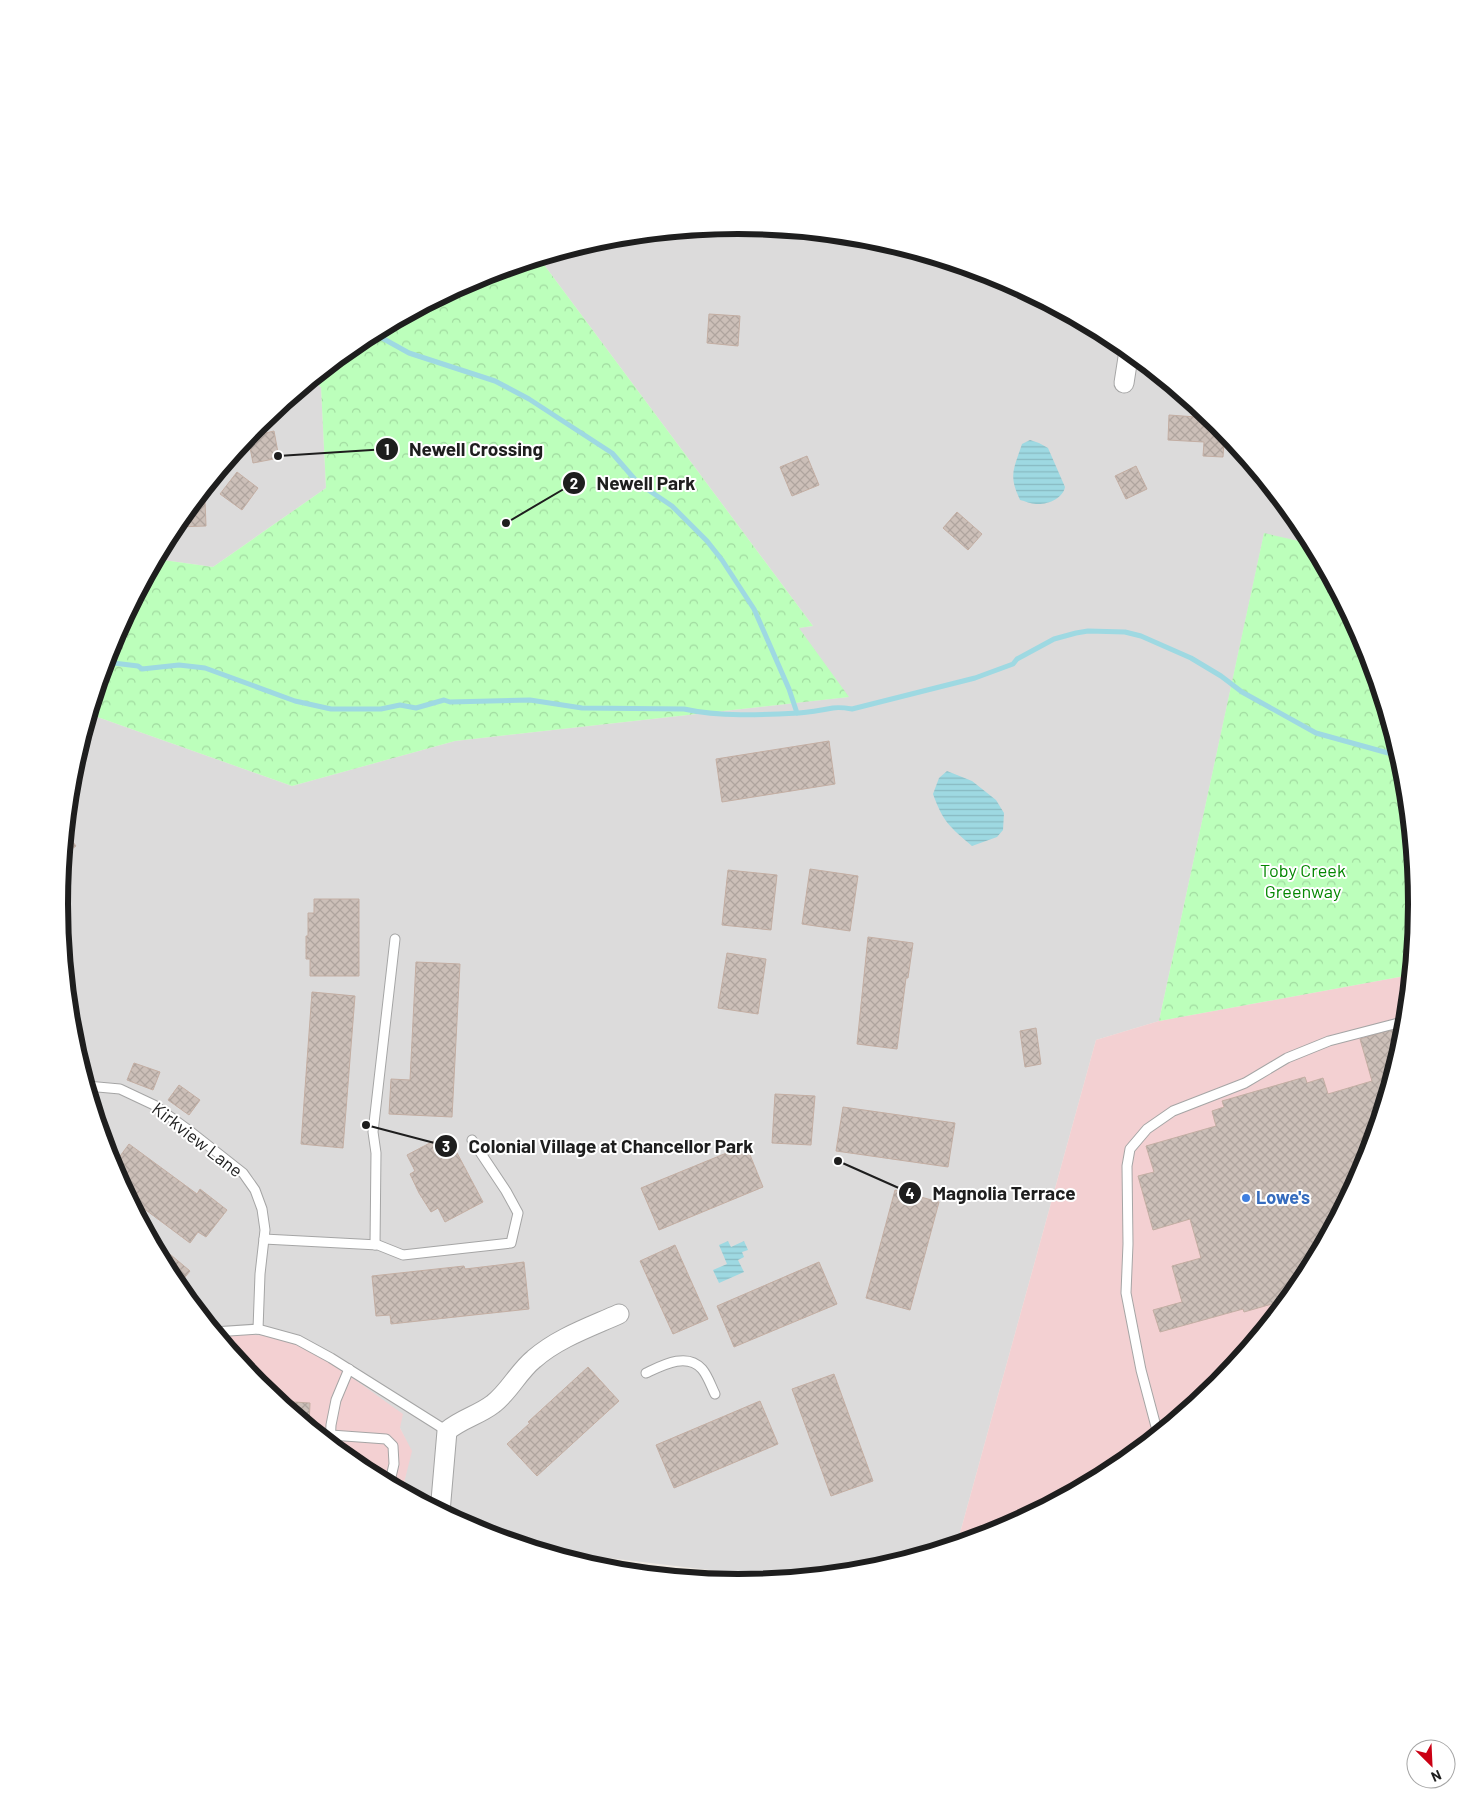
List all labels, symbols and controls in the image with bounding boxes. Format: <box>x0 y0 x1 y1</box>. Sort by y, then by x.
callout: Newell Crossing <box>374 432 553 466</box>
text: Newell Crossing <box>409 437 543 460</box>
text: 1 <box>384 440 390 458</box>
callout: Newell Park <box>562 466 706 500</box>
text: Newell Park <box>597 471 695 494</box>
text: 2 <box>570 474 578 492</box>
park label: Toby Creek Greenway <box>1260 859 1346 902</box>
street label: Kirkview Lane <box>148 1097 247 1181</box>
callout: Colonial Village at Chancellor Park <box>434 1129 764 1163</box>
text: Colonial Village at Chancellor Park <box>469 1134 753 1157</box>
text: 3 <box>442 1137 450 1155</box>
callout: Magnolia Terrace <box>897 1176 1086 1210</box>
text: Magnolia Terrace <box>932 1181 1076 1204</box>
text: 4 <box>905 1184 915 1202</box>
place label: Lowe's <box>1256 1186 1310 1208</box>
marker: Lowe's <box>1240 1192 1252 1204</box>
north arrow <box>1406 1739 1456 1789</box>
text: N <box>1429 1767 1444 1786</box>

